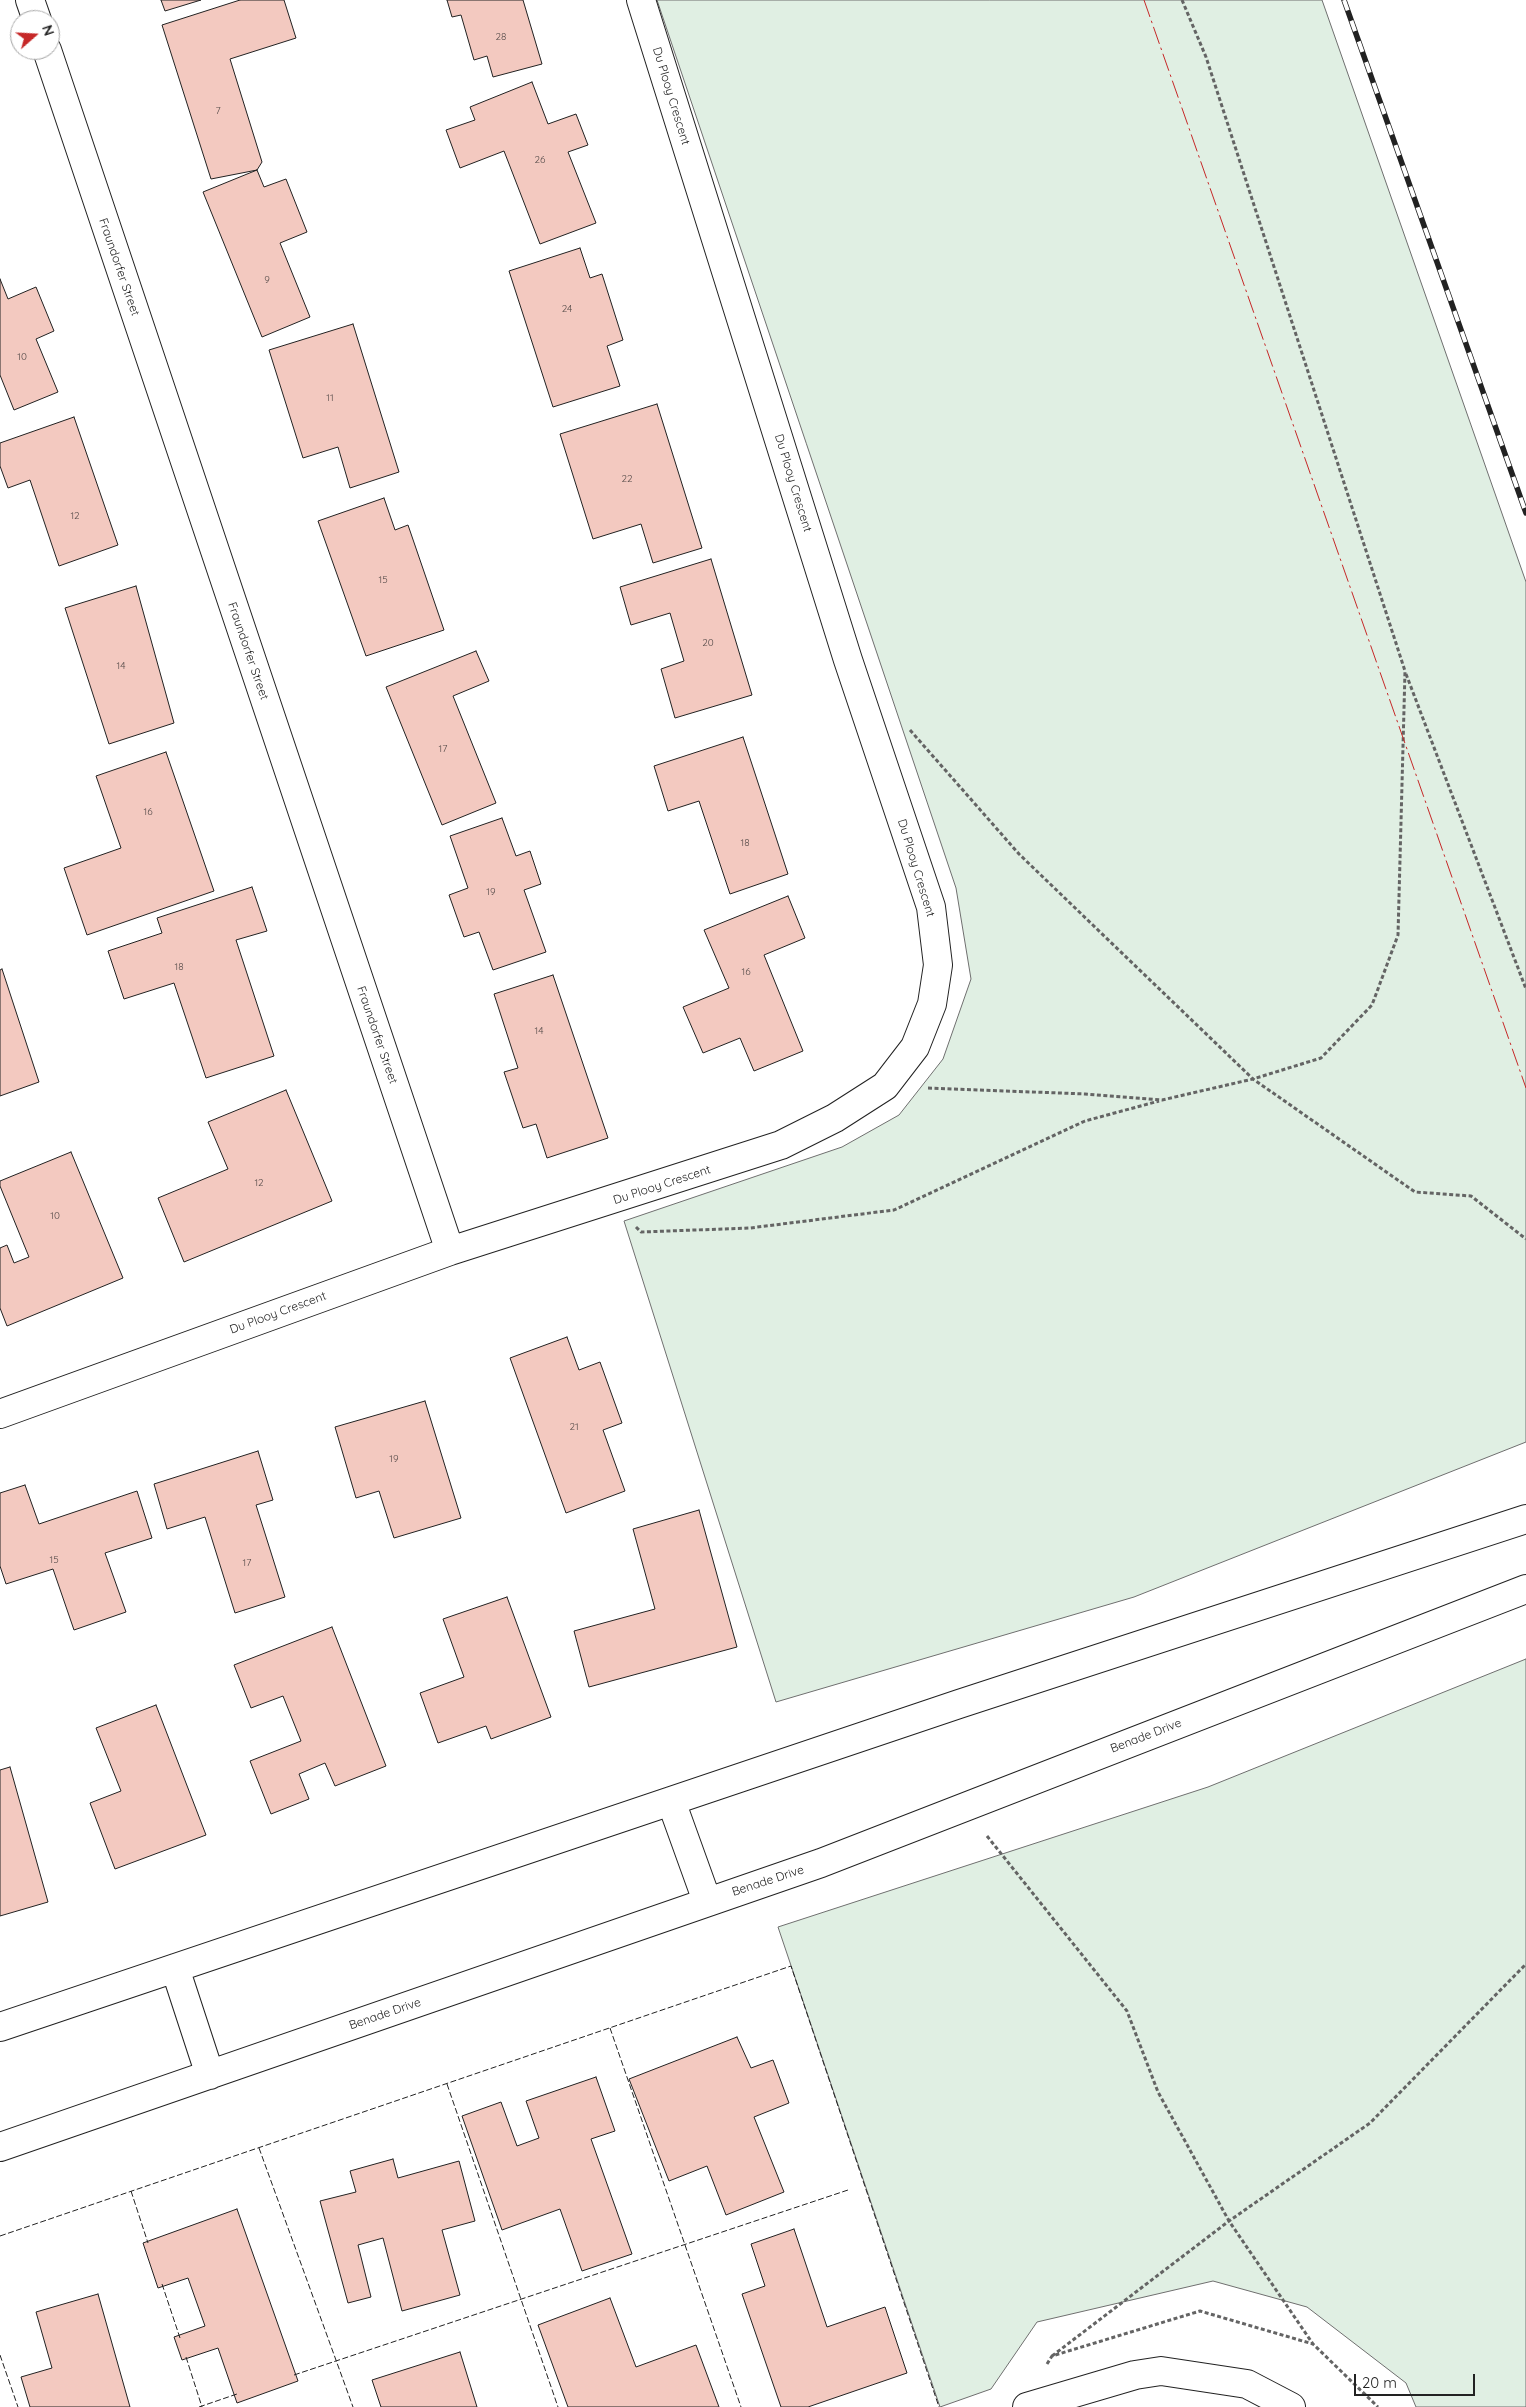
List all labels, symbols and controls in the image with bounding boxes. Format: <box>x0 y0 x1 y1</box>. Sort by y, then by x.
north arrow <box>10 10 60 60</box>
text: N <box>38 23 58 38</box>
house number: 28 <box>496 31 506 43</box>
street label: Du Plooy Crescent <box>649 45 693 147</box>
house number: 7 <box>215 105 221 117</box>
house number: 26 <box>535 154 545 166</box>
street label: Fraundorfer Street <box>95 216 143 318</box>
house number: 9 <box>264 274 270 286</box>
house number: 24 <box>562 303 572 315</box>
house number: 10 <box>17 351 27 363</box>
house number: 11 <box>326 392 334 404</box>
street label: Du Plooy Crescent <box>771 432 815 534</box>
house number: 22 <box>621 473 633 485</box>
house number: 12 <box>70 510 80 522</box>
house number: 15 <box>378 574 388 586</box>
street label: Fraundorfer Street <box>224 600 272 702</box>
house number: 20 <box>702 637 714 649</box>
house number: 14 <box>117 660 125 672</box>
house number: 17 <box>439 743 447 755</box>
house number: 16 <box>143 806 153 818</box>
street label: Du Plooy Crescent <box>894 817 938 919</box>
house number: 18 <box>740 837 750 849</box>
house number: 19 <box>486 886 496 898</box>
house number: 18 <box>174 961 184 973</box>
house number: 16 <box>741 966 751 978</box>
street label: Fraundorfer Street <box>353 984 401 1086</box>
house number: 14 <box>535 1025 543 1037</box>
street label: Du Plooy Crescent <box>611 1162 713 1208</box>
house number: 12 <box>254 1177 264 1189</box>
house number: 10 <box>50 1210 60 1222</box>
street label: Du Plooy Crescent <box>228 1289 328 1337</box>
house number: 21 <box>569 1421 579 1433</box>
house number: 19 <box>389 1453 399 1465</box>
house number: 15 <box>49 1554 59 1566</box>
house number: 17 <box>243 1557 251 1569</box>
street label: Benade Drive <box>1108 1716 1184 1756</box>
street label: Benade Drive <box>730 1863 806 1899</box>
street label: Benade Drive <box>347 1995 423 2033</box>
scale bar <box>1356 2364 1477 2396</box>
text: 20 m <box>1362 2373 1397 2392</box>

